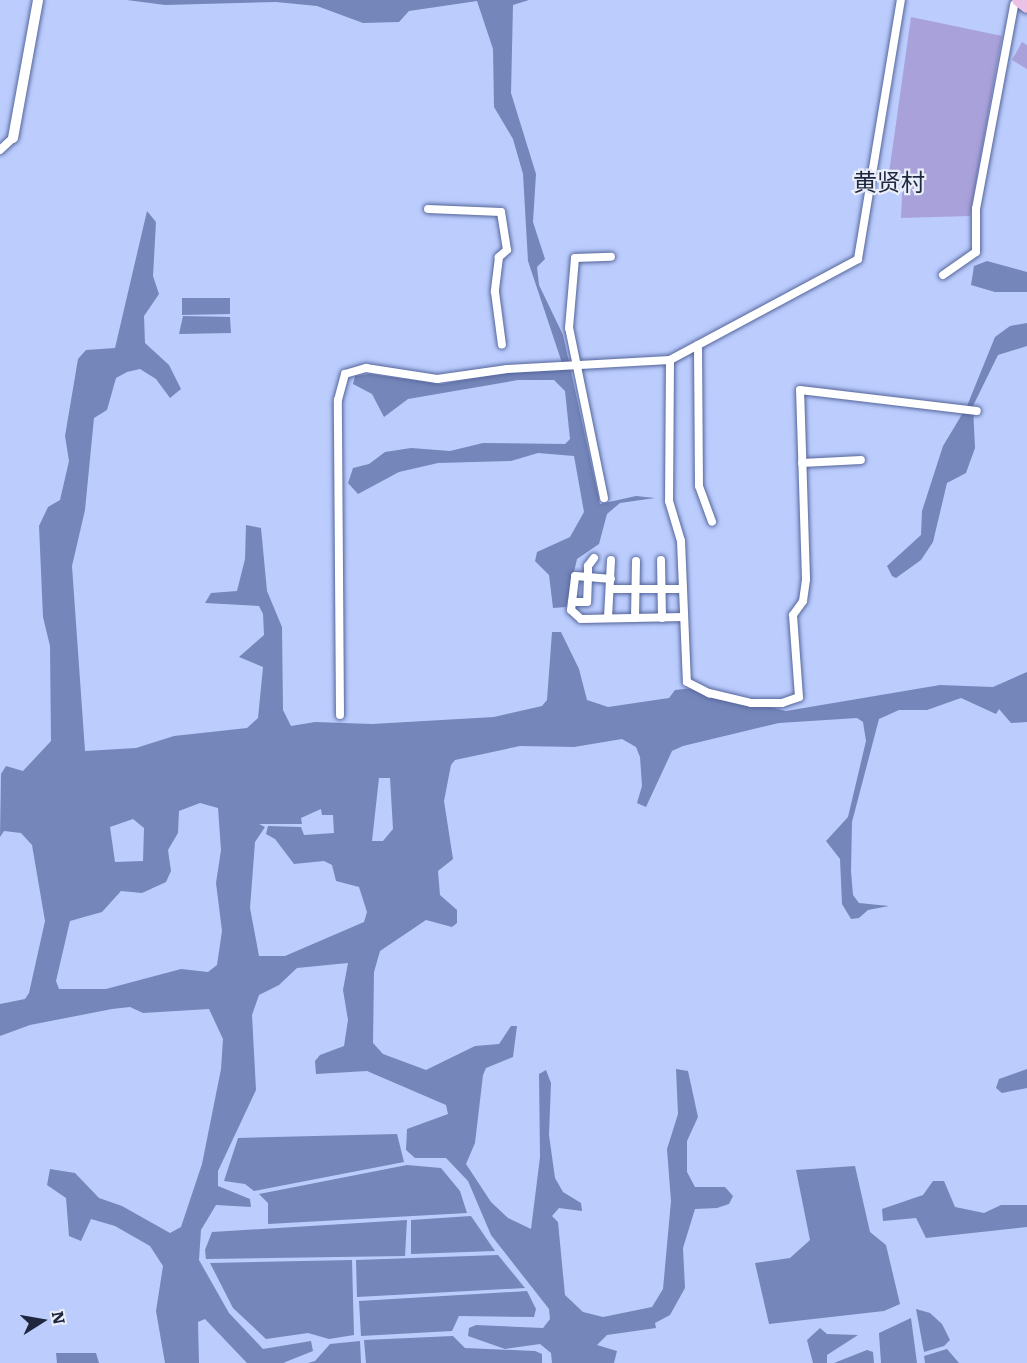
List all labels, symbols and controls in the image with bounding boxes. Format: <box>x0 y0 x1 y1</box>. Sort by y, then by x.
district label: 黄贤村 <box>853 167 925 195</box>
north arrow <box>12 1291 72 1351</box>
text: N <box>47 1309 73 1326</box>

